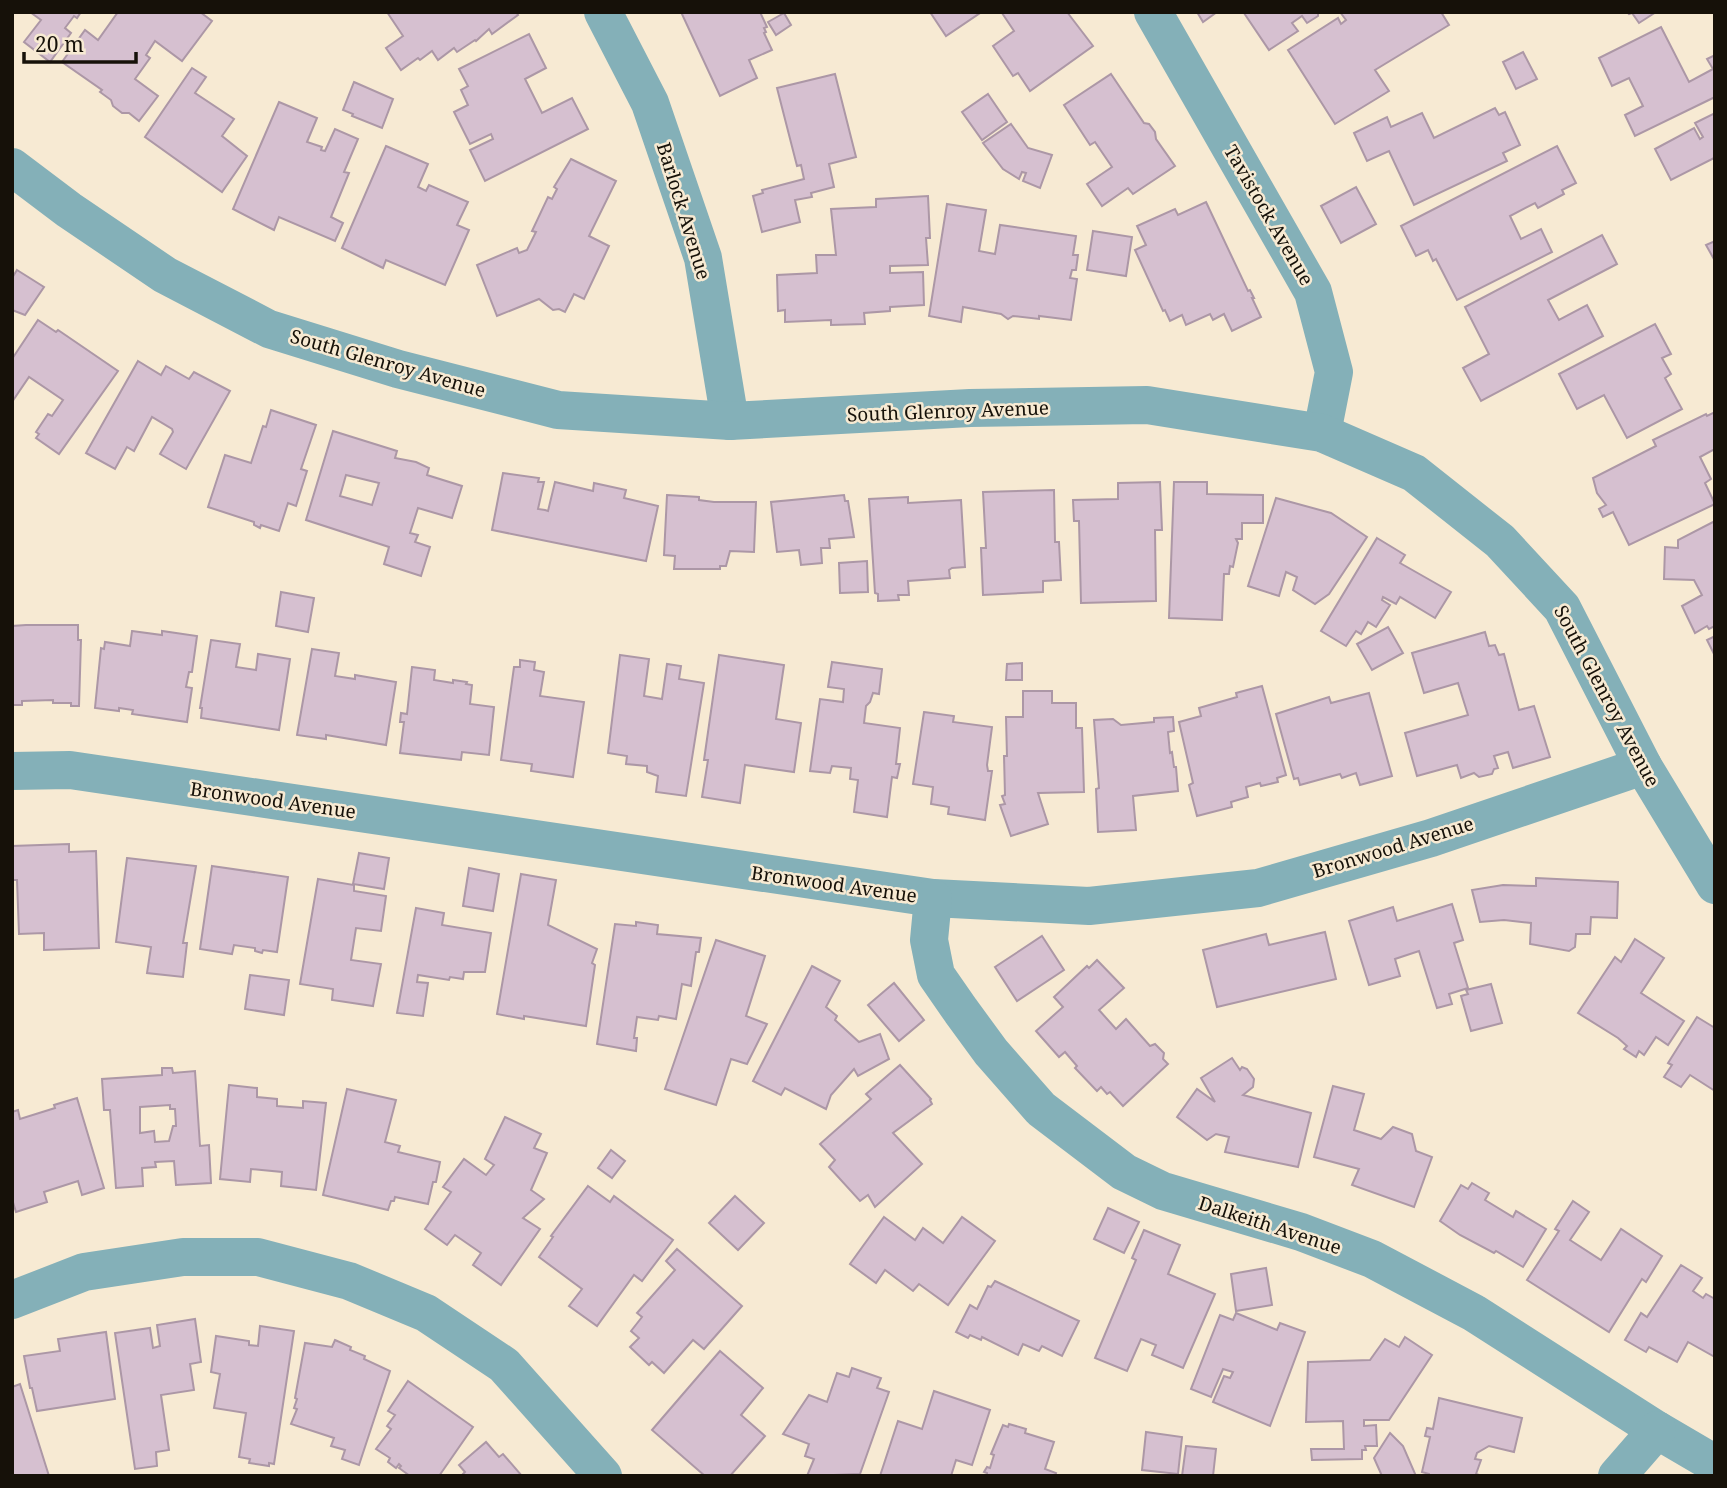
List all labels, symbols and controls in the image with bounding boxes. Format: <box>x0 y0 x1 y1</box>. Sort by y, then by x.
scale bar <box>24 21 136 65</box>
text: 20 m <box>35 30 84 58</box>
street label: Barlock Avenue <box>651 139 717 283</box>
street label: Tavistock Avenue <box>1218 140 1320 290</box>
street label: South Glenroy Avenue <box>287 323 489 403</box>
street label: South Glenroy Avenue <box>847 394 1049 428</box>
street label: South Glenroy Avenue <box>1548 601 1666 791</box>
street label: Bronwood Avenue <box>188 775 358 825</box>
street label: Bronwood Avenue <box>1309 810 1477 884</box>
street label: Bronwood Avenue <box>749 859 919 909</box>
street label: Dalkeith Avenue <box>1195 1190 1345 1260</box>

